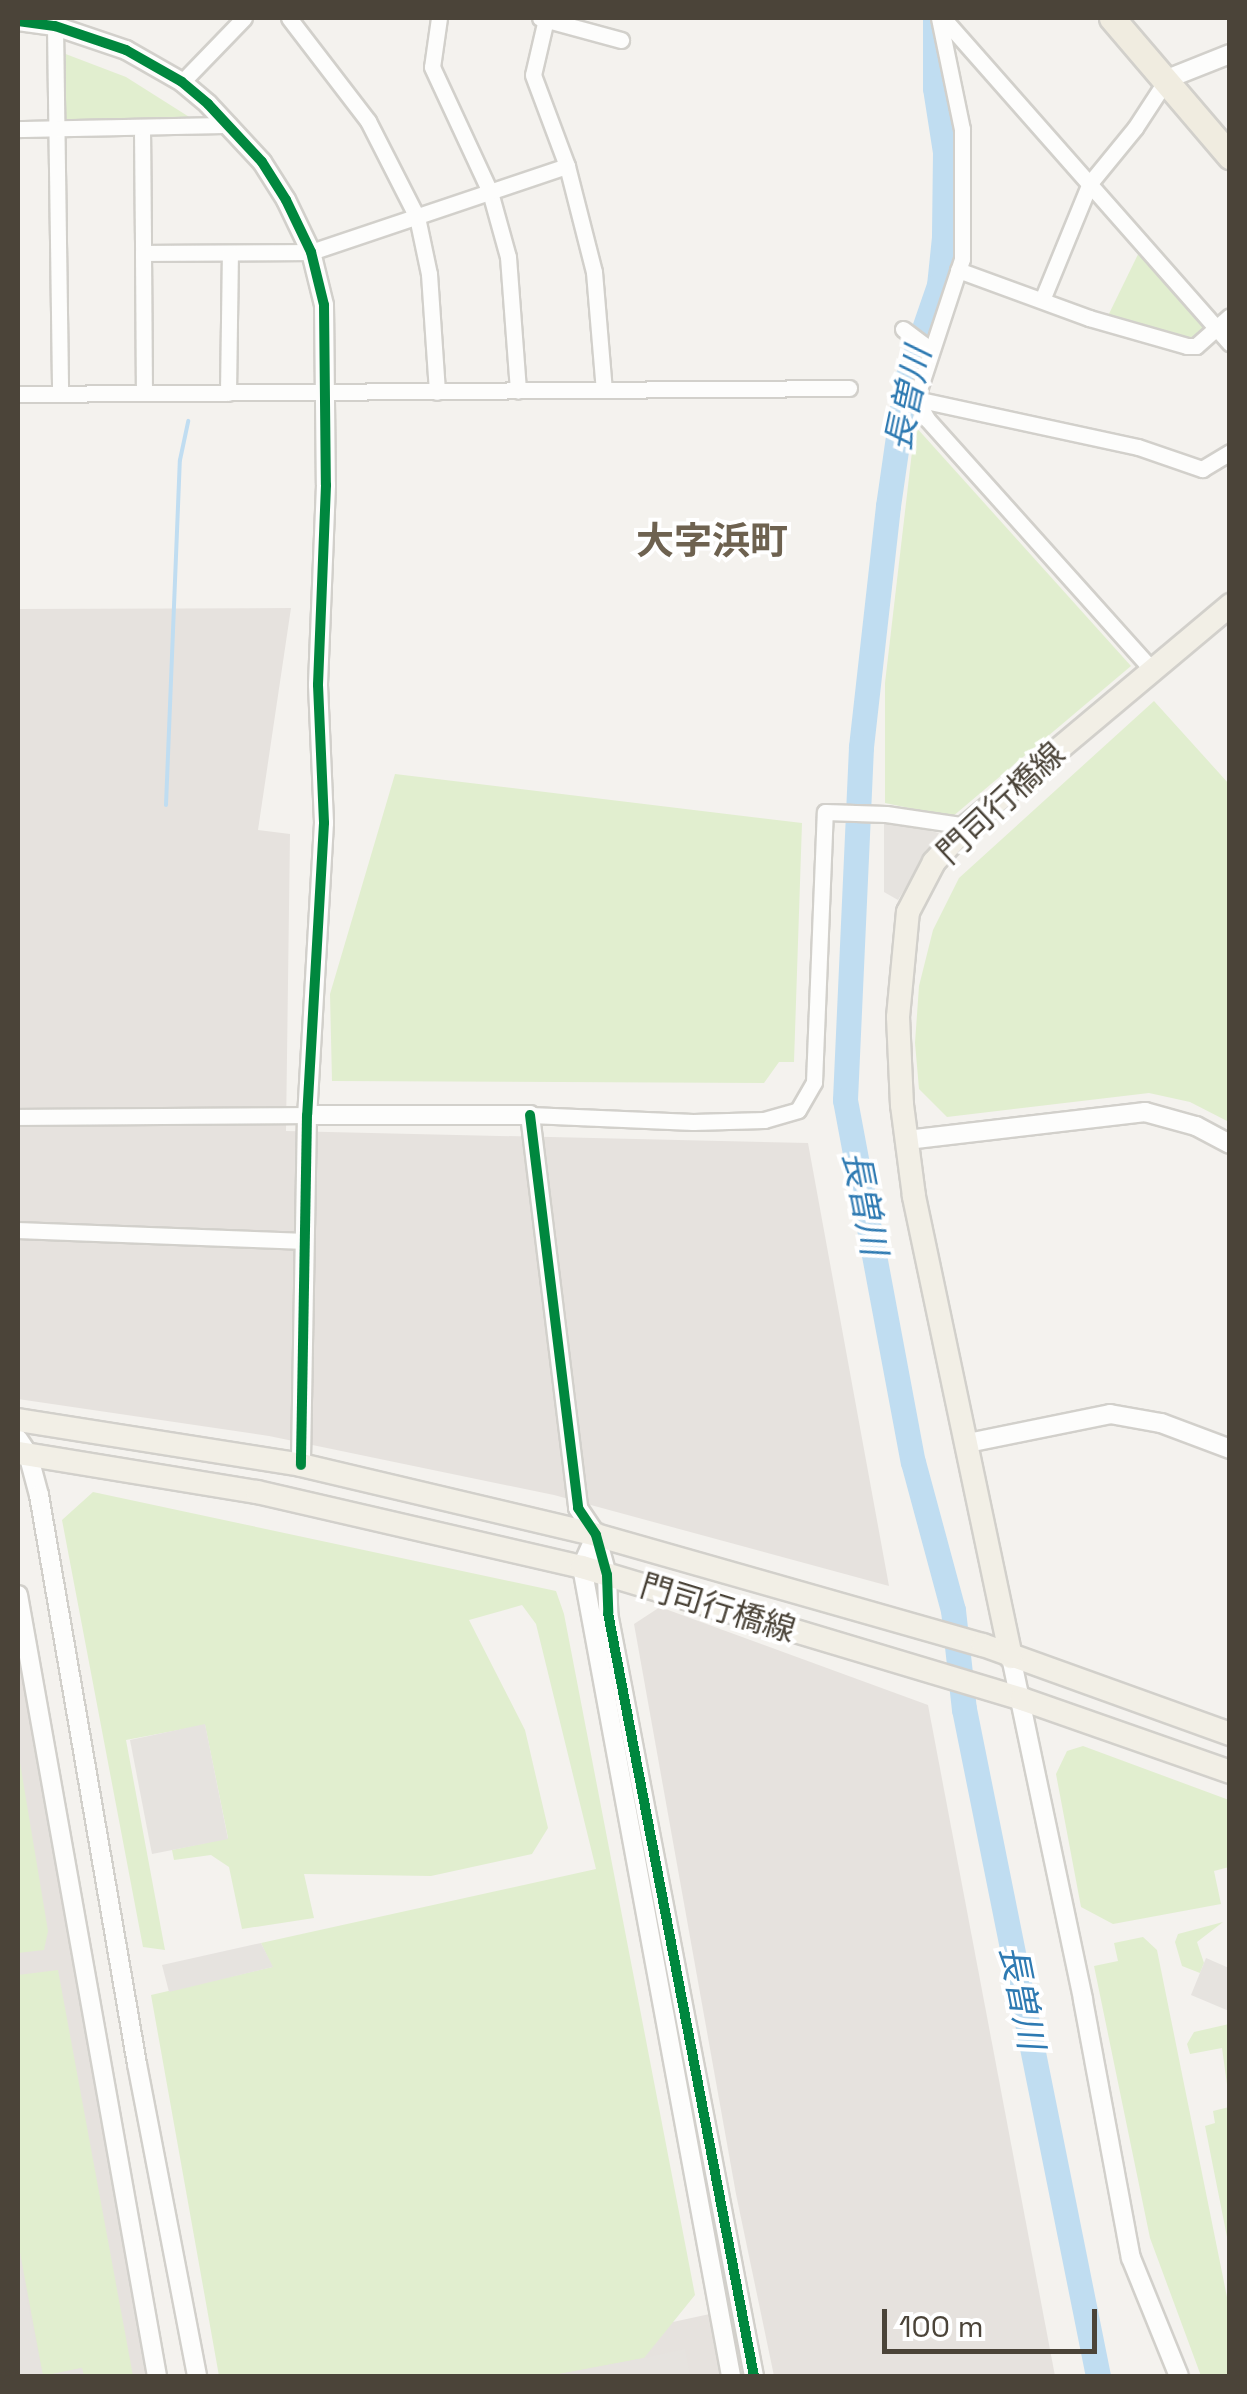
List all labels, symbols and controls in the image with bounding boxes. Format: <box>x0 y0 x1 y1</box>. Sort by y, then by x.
water label: 長曽川 <box>877 343 939 455</box>
district label: 大字浜町 <box>636 519 788 565</box>
street label: 門司行橋線 <box>929 734 1073 872</box>
water label: 長曽川 <box>834 1147 896 1259</box>
street label: 門司行橋線 <box>636 1566 800 1650</box>
water label: 長曽川 <box>991 1941 1053 2053</box>
scale bar <box>887 2289 1102 2351</box>
text: 100 m <box>899 2307 984 2346</box>

